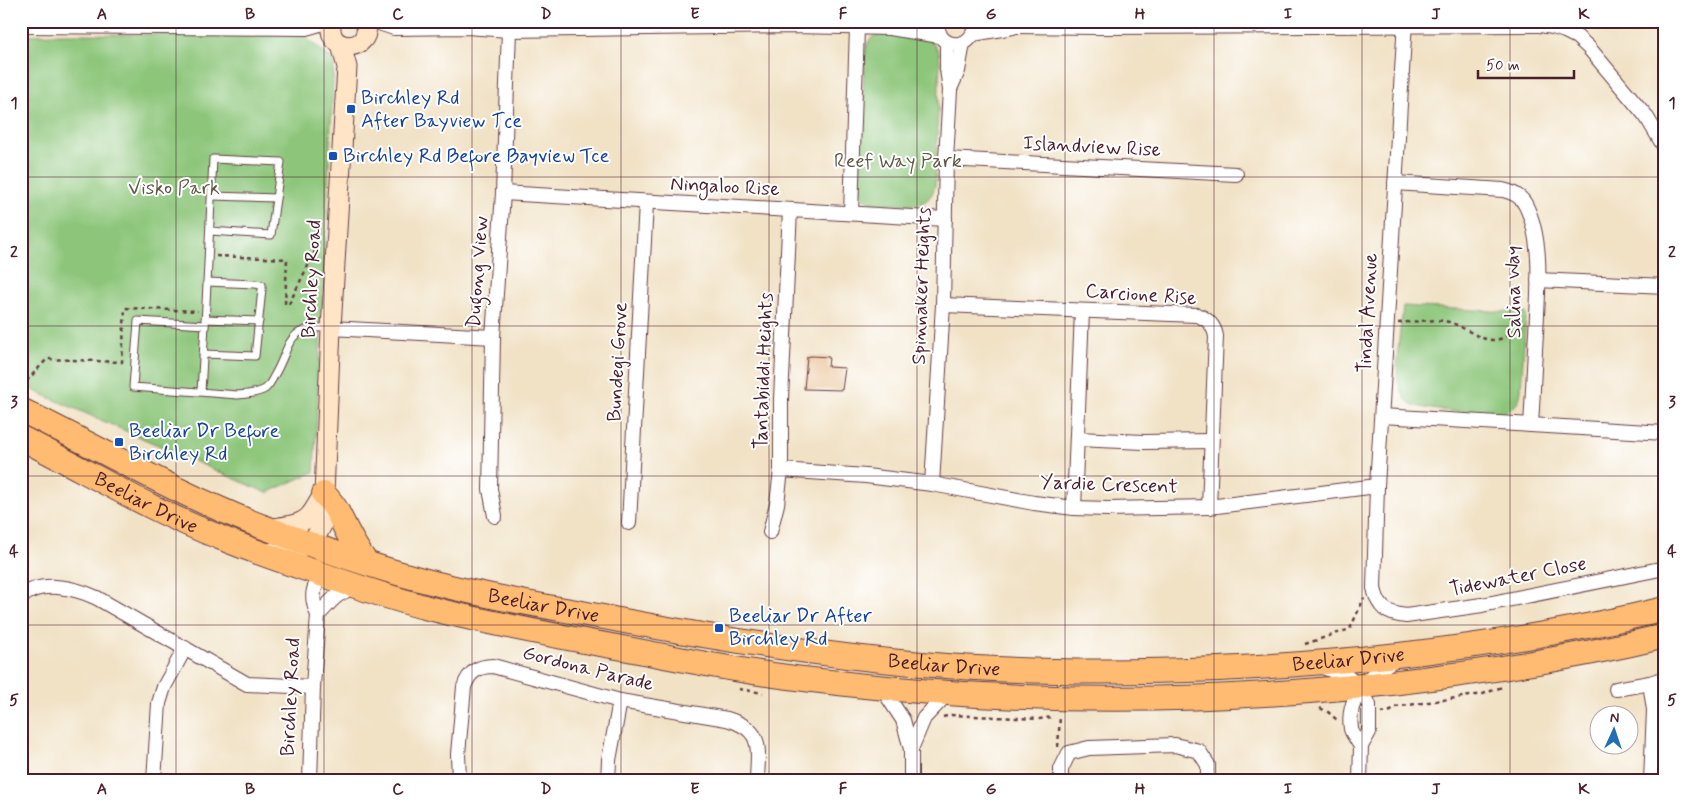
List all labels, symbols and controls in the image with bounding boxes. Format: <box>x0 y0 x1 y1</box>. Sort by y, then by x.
text: A <box>97 4 107 25</box>
text: B <box>245 4 255 25</box>
text: C <box>392 4 404 25</box>
text: D <box>540 4 552 25</box>
text: E <box>690 4 700 25</box>
text: F <box>839 4 848 25</box>
text: G <box>986 4 997 25</box>
text: H <box>1135 4 1146 25</box>
text: I <box>1284 4 1293 25</box>
text: J <box>1431 4 1441 25</box>
text: K <box>1578 4 1590 25</box>
scale bar <box>1478 48 1575 80</box>
text: 50 m <box>1486 56 1520 76</box>
place label: Birchley Rd After Bayview Tce <box>361 85 522 135</box>
text: 1 <box>10 93 18 114</box>
text: 1 <box>1668 93 1676 114</box>
marker: Birchley Rd After Bayview Tce <box>345 103 357 115</box>
street label: Islandview Rise <box>1022 130 1162 164</box>
place label: Birchley Rd Before Bayview Tce <box>343 143 609 172</box>
park label: Reef Way Park <box>834 148 962 175</box>
marker: Birchley Rd Before Bayview Tce <box>327 150 339 162</box>
street label: Ningaloo Rise <box>670 171 780 204</box>
park label: Visko Park <box>128 175 220 202</box>
street label: Spinnaker Heights <box>906 206 938 365</box>
street label: Dugong View <box>461 215 497 329</box>
street label: Birchley Road <box>295 219 329 339</box>
text: 2 <box>10 242 18 263</box>
text: 2 <box>1668 242 1676 263</box>
street label: Salina Way <box>1500 245 1528 339</box>
street label: Tindal Avenue <box>1351 252 1385 374</box>
street label: Carcione Rise <box>1084 278 1198 312</box>
street label: Tantabiddi Heights <box>748 292 780 450</box>
street label: Bundegi Grove <box>601 302 635 422</box>
text: 3 <box>10 392 18 413</box>
text: 3 <box>1668 392 1676 413</box>
place label: Beeliar Dr Before Birchley Rd <box>129 418 279 468</box>
marker: Beeliar Dr Before Birchley Rd <box>113 436 125 448</box>
street label: Beeliar Drive <box>89 466 202 540</box>
street label: Yardie Crescent <box>1040 469 1178 501</box>
text: 4 <box>9 541 19 562</box>
text: 4 <box>1667 541 1677 562</box>
street label: Tidewater Close <box>1447 550 1589 604</box>
street label: Beeliar Drive <box>486 582 602 629</box>
place label: Beeliar Dr After Birchley Rd <box>729 603 872 653</box>
marker: Beeliar Dr After Birchley Rd <box>713 622 725 634</box>
street label: Birchley Road <box>274 637 308 757</box>
street label: Gordona Parade <box>519 640 657 698</box>
street label: Beeliar Drive <box>1291 641 1406 678</box>
street label: Beeliar Drive <box>887 647 1001 683</box>
text: 5 <box>9 690 19 711</box>
text: 5 <box>1667 690 1677 711</box>
north arrow <box>1588 704 1638 754</box>
text: N <box>1609 709 1620 727</box>
text: A <box>97 779 107 800</box>
text: B <box>245 779 255 800</box>
text: C <box>392 779 404 800</box>
text: D <box>540 779 552 800</box>
text: E <box>690 779 700 800</box>
text: F <box>839 779 848 800</box>
text: G <box>986 779 997 800</box>
text: H <box>1135 779 1146 800</box>
text: I <box>1284 779 1293 800</box>
text: J <box>1431 779 1441 800</box>
text: K <box>1578 779 1590 800</box>

